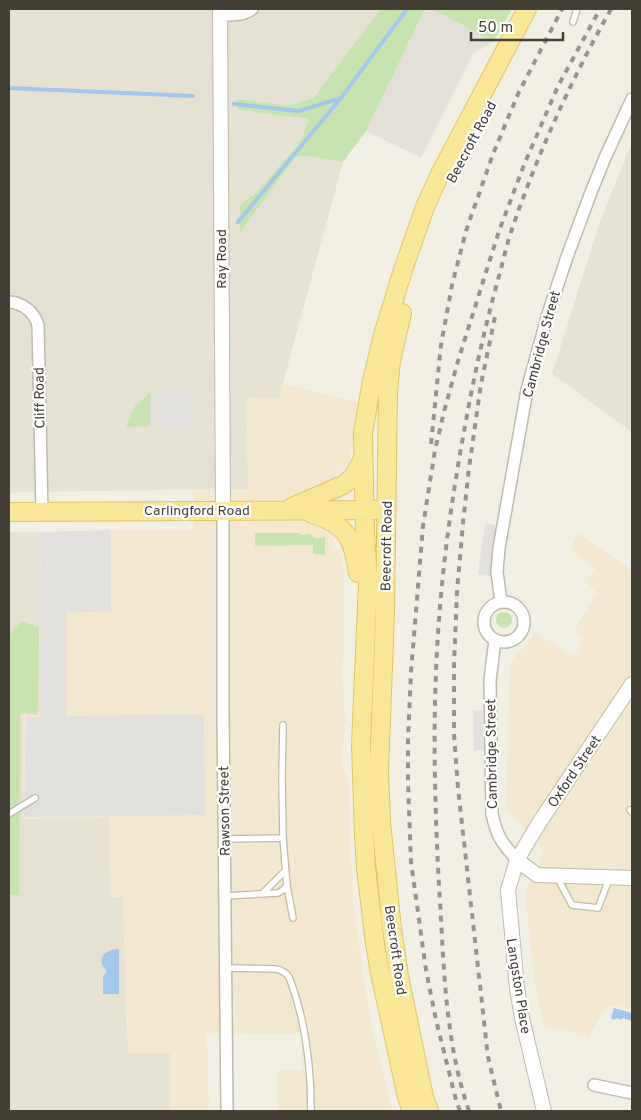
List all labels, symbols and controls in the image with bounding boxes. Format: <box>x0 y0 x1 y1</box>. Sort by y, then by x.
scale bar <box>471 10 564 42</box>
text: 50 m <box>478 19 513 38</box>
street label: Beecroft Road <box>444 99 501 187</box>
street label: Ray Road <box>214 229 231 289</box>
street label: Cambridge Street <box>520 289 565 400</box>
street label: Cliff Road <box>31 367 50 429</box>
street label: Beecroft Road <box>378 501 397 591</box>
street label: Carlingford Road <box>144 503 250 520</box>
street label: Cambridge Street <box>483 699 502 809</box>
street label: Oxford Street <box>545 732 606 811</box>
street label: Rawson Street <box>216 766 235 856</box>
street label: Beecroft Road <box>380 904 409 996</box>
street label: Langston Place <box>502 937 533 1035</box>

